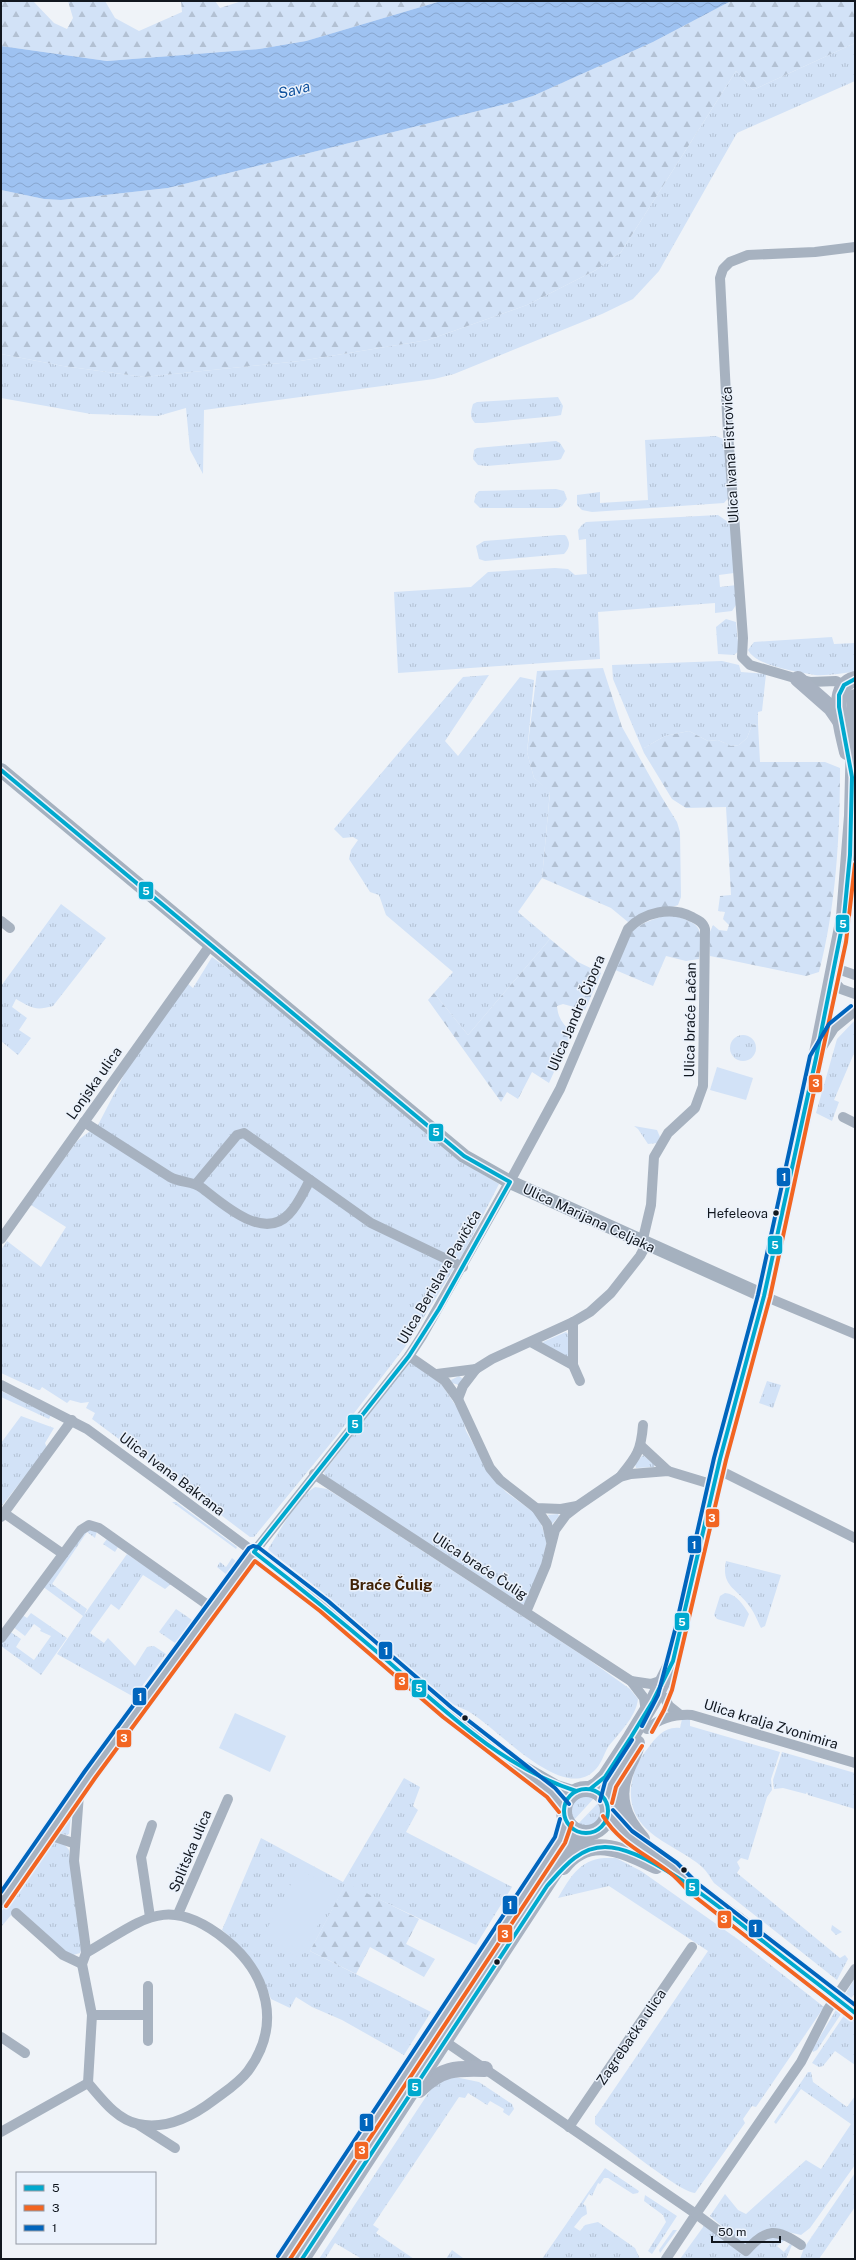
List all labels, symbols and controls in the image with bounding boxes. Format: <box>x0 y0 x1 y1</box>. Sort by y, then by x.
water label: Sava <box>276 77 312 102</box>
street label: Ulica Ivana Fistrovića <box>718 386 742 524</box>
line badge: 5 <box>138 881 154 900</box>
text: 5 <box>142 885 150 897</box>
line badge: 5 <box>835 914 850 933</box>
text: 5 <box>839 918 847 930</box>
street label: Ulica Jandre Čipora <box>543 952 608 1074</box>
street label: Ulica braće Lačan <box>681 962 699 1078</box>
street label: Lonjska ulica <box>63 1044 125 1122</box>
line badge: 3 <box>808 1074 823 1093</box>
text: 3 <box>812 1077 820 1089</box>
line badge: 5 <box>428 1123 444 1142</box>
text: 5 <box>432 1126 440 1138</box>
line badge: 1 <box>776 1167 791 1187</box>
text: 1 <box>782 1171 786 1183</box>
street label: Ulica Marijana Celjaka <box>520 1180 658 1256</box>
place label: Hefeleova <box>707 1206 768 1221</box>
street label: Ulica Berislava Pavičića <box>394 1207 484 1347</box>
marker: Hefeleova <box>771 1208 781 1218</box>
line badge: 5 <box>767 1235 783 1255</box>
text: 5 <box>771 1239 779 1251</box>
line badge: 5 <box>347 1414 363 1434</box>
text: 5 <box>351 1418 359 1430</box>
street label: Ulica Ivana Bakrana <box>116 1429 228 1519</box>
line badge: 3 <box>705 1508 720 1528</box>
text: 3 <box>708 1512 716 1524</box>
street label: Ulica braće Čulig <box>429 1528 531 1603</box>
line badge: 1 <box>687 1535 702 1554</box>
text: 1 <box>692 1539 696 1551</box>
district label: Braće Čulig <box>350 1576 433 1593</box>
line badge: 5 <box>674 1612 690 1631</box>
text: 5 <box>678 1616 686 1628</box>
line badge: 1 <box>378 1641 393 1660</box>
text: 1 <box>384 1645 388 1657</box>
line badge: 3 <box>394 1672 409 1691</box>
text: 3 <box>398 1675 406 1687</box>
line badge: 5 <box>411 1679 427 1698</box>
text: 5 <box>415 1682 423 1694</box>
line badge: 1 <box>132 1687 147 1706</box>
text: 1 <box>138 1691 142 1703</box>
street label: Ulica kralja Zvonimira <box>702 1696 840 1752</box>
unlabelled marker <box>460 1713 470 1723</box>
line badge: 3 <box>116 1729 132 1748</box>
text: 3 <box>120 1732 128 1744</box>
street label: Splitska ulica <box>165 1807 215 1895</box>
unlabelled marker <box>679 1865 689 1875</box>
line badge: 5 <box>685 1878 700 1897</box>
text: 5 <box>688 1881 696 1893</box>
line badge: 1 <box>502 1895 518 1915</box>
text: 1 <box>508 1899 512 1911</box>
line badge: 3 <box>717 1910 732 1929</box>
text: 3 <box>720 1913 728 1925</box>
line badge: 1 <box>748 1919 763 1938</box>
text: 1 <box>753 1922 757 1934</box>
line badge: 3 <box>497 1924 513 1943</box>
text: 3 <box>501 1928 509 1940</box>
unlabelled marker <box>492 1957 502 1967</box>
street label: Zagrebačka ulica <box>593 1986 669 2088</box>
line badge: 5 <box>407 2078 422 2097</box>
text: 5 <box>411 2081 419 2093</box>
line badge: 1 <box>359 2113 374 2132</box>
text: 1 <box>364 2116 368 2128</box>
line badge: 3 <box>354 2141 369 2160</box>
text: 3 <box>358 2144 366 2156</box>
legend <box>16 2172 156 2244</box>
text: 5 <box>52 2181 60 2195</box>
text: 3 <box>52 2201 60 2215</box>
scale bar <box>712 2218 780 2244</box>
text: 1 <box>52 2221 57 2235</box>
text: 50 m <box>718 2225 746 2239</box>

